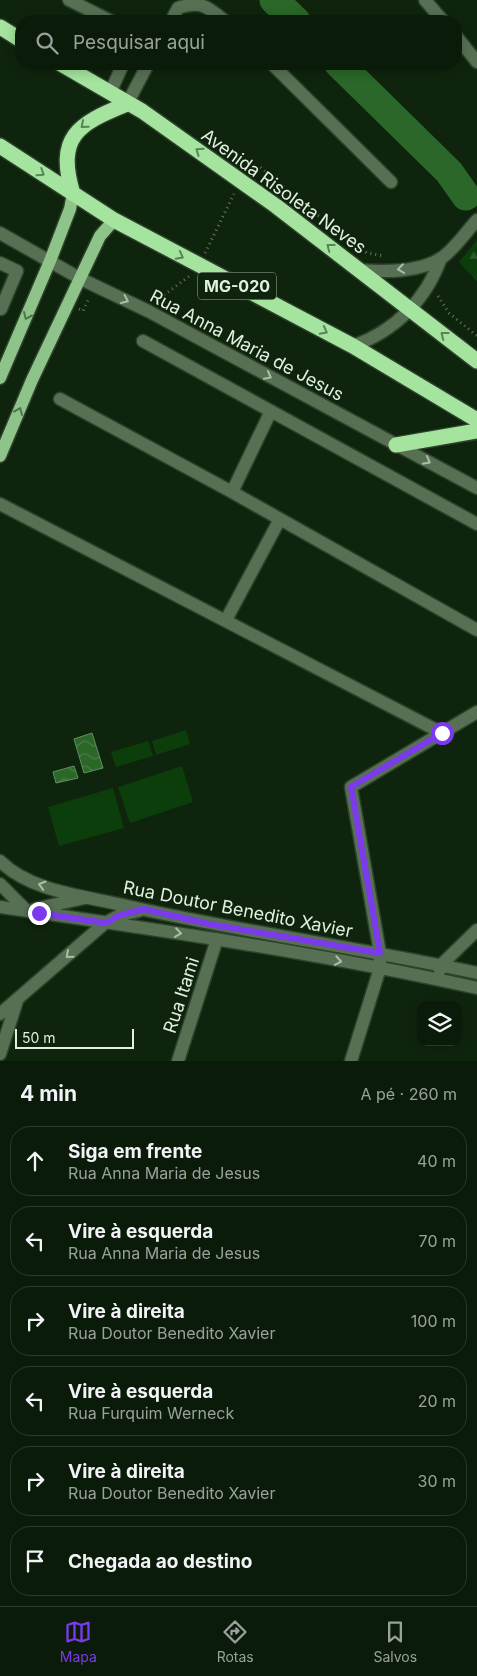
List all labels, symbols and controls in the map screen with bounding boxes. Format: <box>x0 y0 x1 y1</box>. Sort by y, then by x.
search box <box>15 15 462 70</box>
icon: search <box>33 29 61 57</box>
text: Pesquisar aqui <box>73 31 205 54</box>
one-way arrow <box>81 120 90 129</box>
street label: Avenida Risoleta Neves <box>198 124 370 258</box>
one-way arrow <box>195 148 205 157</box>
one-way arrow <box>35 167 44 177</box>
one-way arrow <box>327 245 336 253</box>
one-way arrow <box>175 250 184 260</box>
one-way arrow <box>396 264 405 274</box>
road number: MG-020 <box>198 272 276 300</box>
street label: Rua Anna Maria de Jesus <box>147 285 347 405</box>
one-way arrow <box>120 294 129 304</box>
one-way arrow <box>22 311 33 320</box>
one-way arrow <box>319 325 328 335</box>
one-way arrow <box>440 332 450 341</box>
one-way arrow <box>263 369 272 379</box>
one-way arrow <box>13 407 23 416</box>
one-way arrow <box>422 455 431 465</box>
route start <box>431 722 454 745</box>
street label: Rua Doutor Benedito Xavier <box>121 876 355 942</box>
one-way arrow <box>39 881 47 891</box>
route end <box>28 902 51 925</box>
one-way arrow <box>174 927 182 938</box>
one-way arrow <box>65 950 74 959</box>
street label: Rua Itami <box>159 954 203 1036</box>
one-way arrow <box>334 955 343 965</box>
map controls <box>417 1001 462 1046</box>
button: layers <box>417 1001 462 1046</box>
scale bar <box>15 1026 134 1049</box>
text: 50 m <box>22 1029 56 1046</box>
text: 4 min <box>20 1081 77 1106</box>
text: A pé · 260 m <box>360 1084 457 1104</box>
text: Siga em frente <box>68 1140 202 1163</box>
icon: ahead <box>21 1147 49 1175</box>
text: 40 m <box>417 1151 456 1171</box>
text: Rua Anna Maria de Jesus <box>68 1163 260 1183</box>
text: Vire à esquerda <box>68 1220 213 1243</box>
icon: left <box>21 1227 49 1255</box>
text: 70 m <box>419 1231 456 1251</box>
text: Rua Anna Maria de Jesus <box>68 1243 260 1263</box>
text: Vire à direita <box>68 1300 185 1323</box>
icon: right <box>21 1307 49 1335</box>
text: 100 m <box>411 1311 456 1331</box>
text: Rua Doutor Benedito Xavier <box>68 1323 275 1343</box>
text: Vire à esquerda <box>68 1380 213 1403</box>
icon: left <box>21 1387 49 1415</box>
text: 20 m <box>418 1391 456 1411</box>
text: Rua Furquim Werneck <box>68 1403 234 1423</box>
text: Vire à direita <box>68 1460 185 1483</box>
icon: right <box>21 1467 49 1495</box>
text: 30 m <box>418 1471 456 1491</box>
text: Rua Doutor Benedito Xavier <box>68 1483 275 1503</box>
icon: arrive <box>21 1547 49 1575</box>
text: Chegada ao destino <box>68 1550 252 1573</box>
tab: Mapa <box>60 1618 97 1665</box>
tab: Rotas <box>217 1618 254 1665</box>
tab: Salvos <box>373 1618 417 1665</box>

